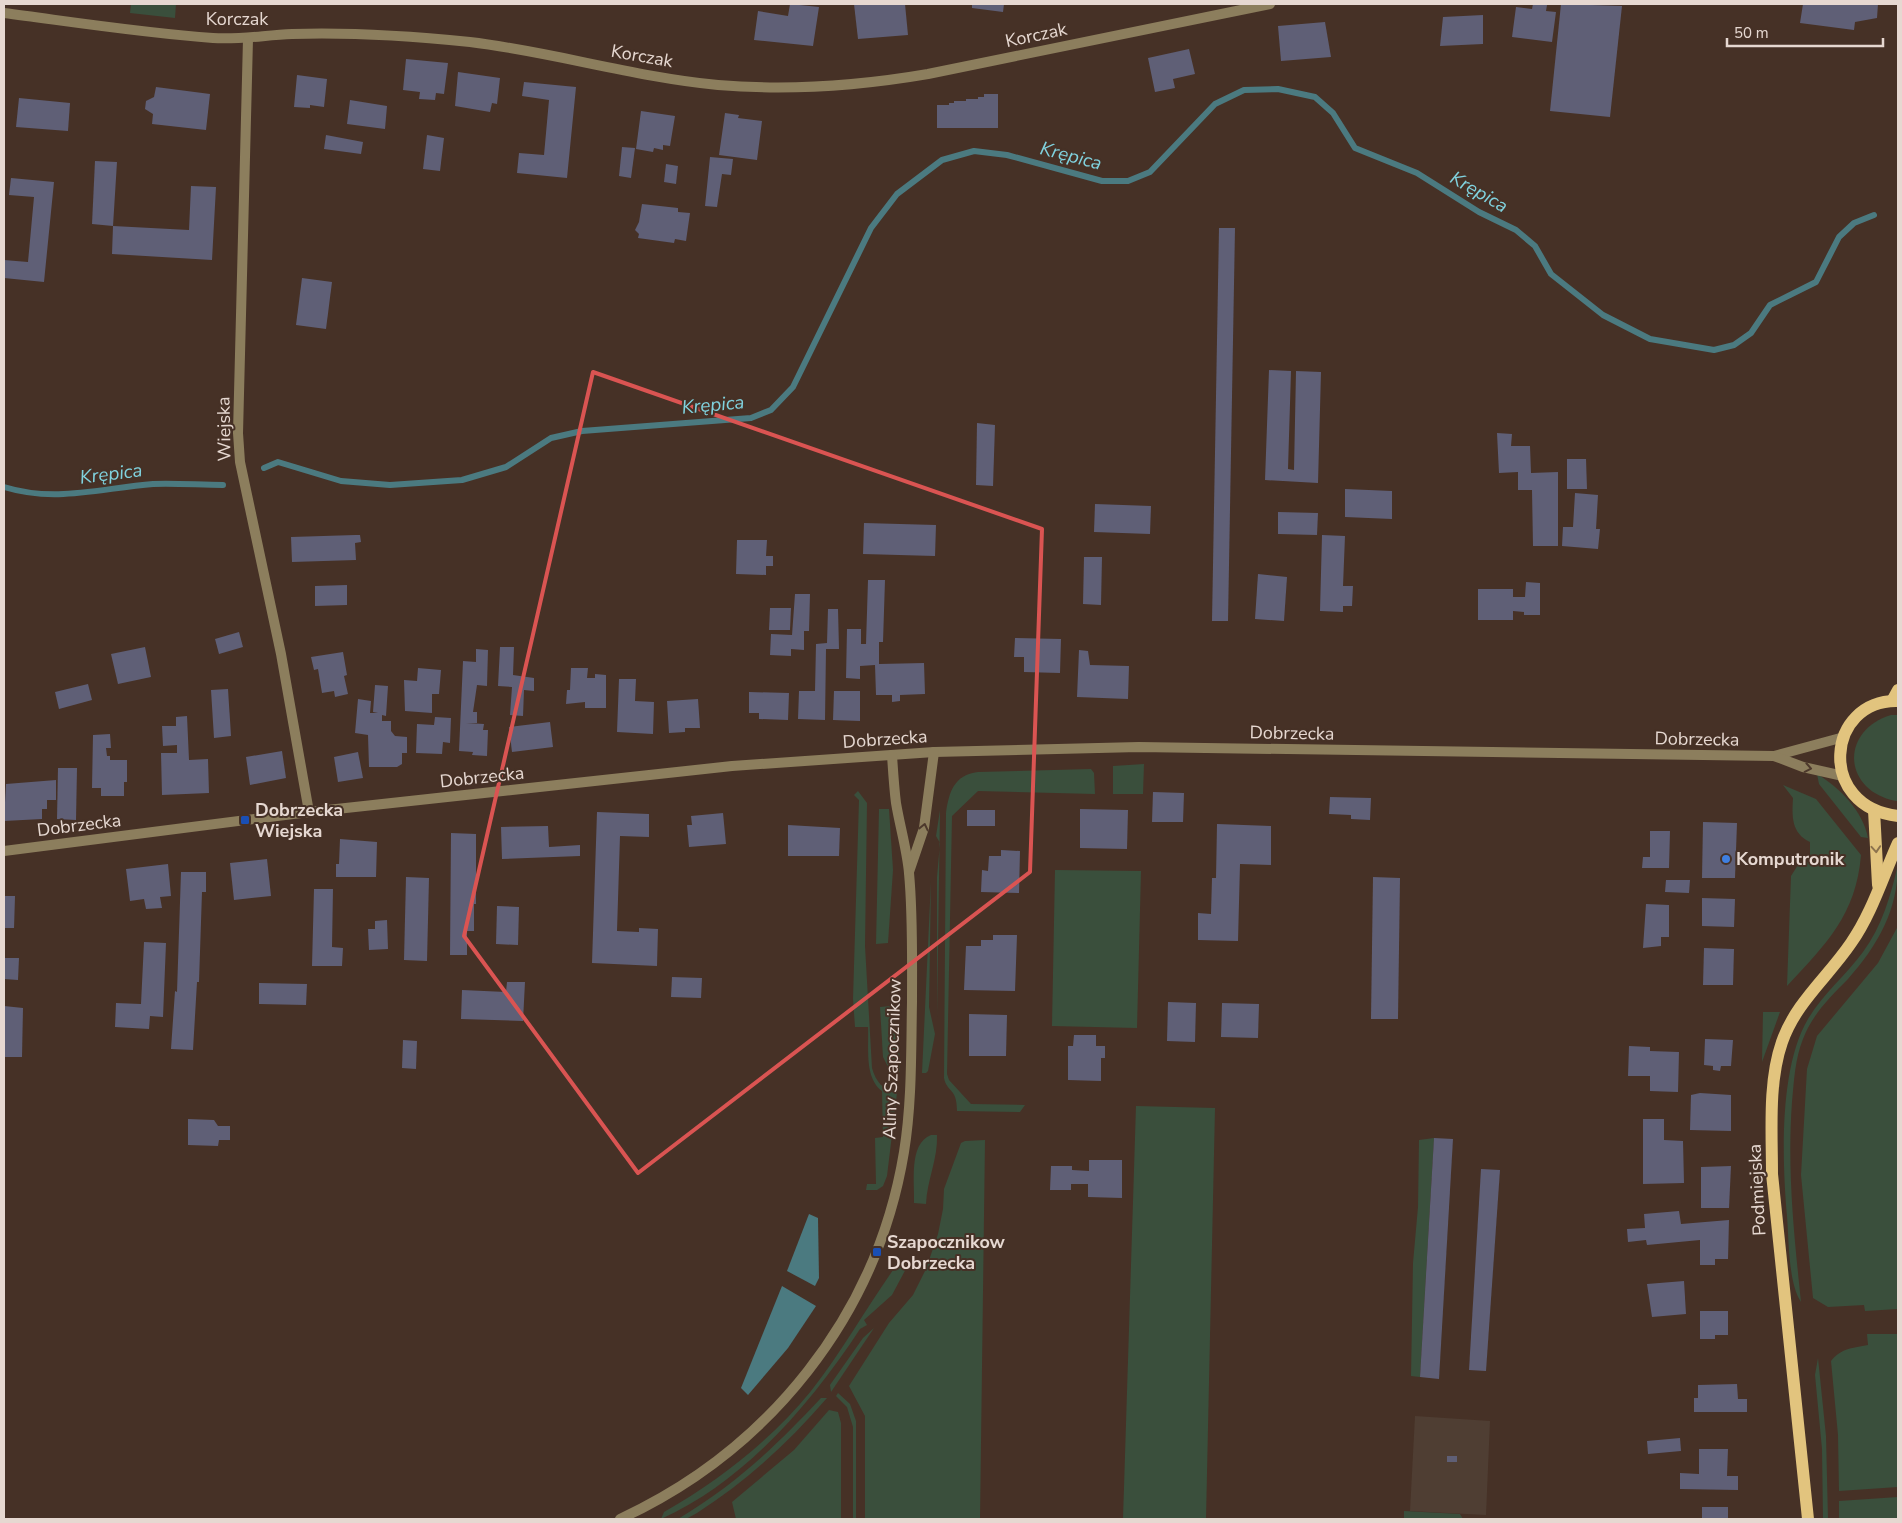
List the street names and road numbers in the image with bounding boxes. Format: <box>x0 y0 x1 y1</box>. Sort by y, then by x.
street label: Korczak <box>206 7 269 31</box>
street label: Korczak <box>1003 17 1070 53</box>
street label: Korczak <box>609 39 676 73</box>
street label: Wiejska <box>211 396 237 462</box>
street label: Dobrzecka <box>1249 720 1335 746</box>
street label: Dobrzecka <box>842 724 928 754</box>
street label: Dobrzecka <box>1654 726 1740 752</box>
street label: Dobrzecka <box>439 761 525 793</box>
street label: Dobrzecka <box>35 808 123 842</box>
street label: Aliny Szapocznikow <box>877 978 907 1140</box>
street label: Podmiejska <box>1743 1143 1771 1237</box>

